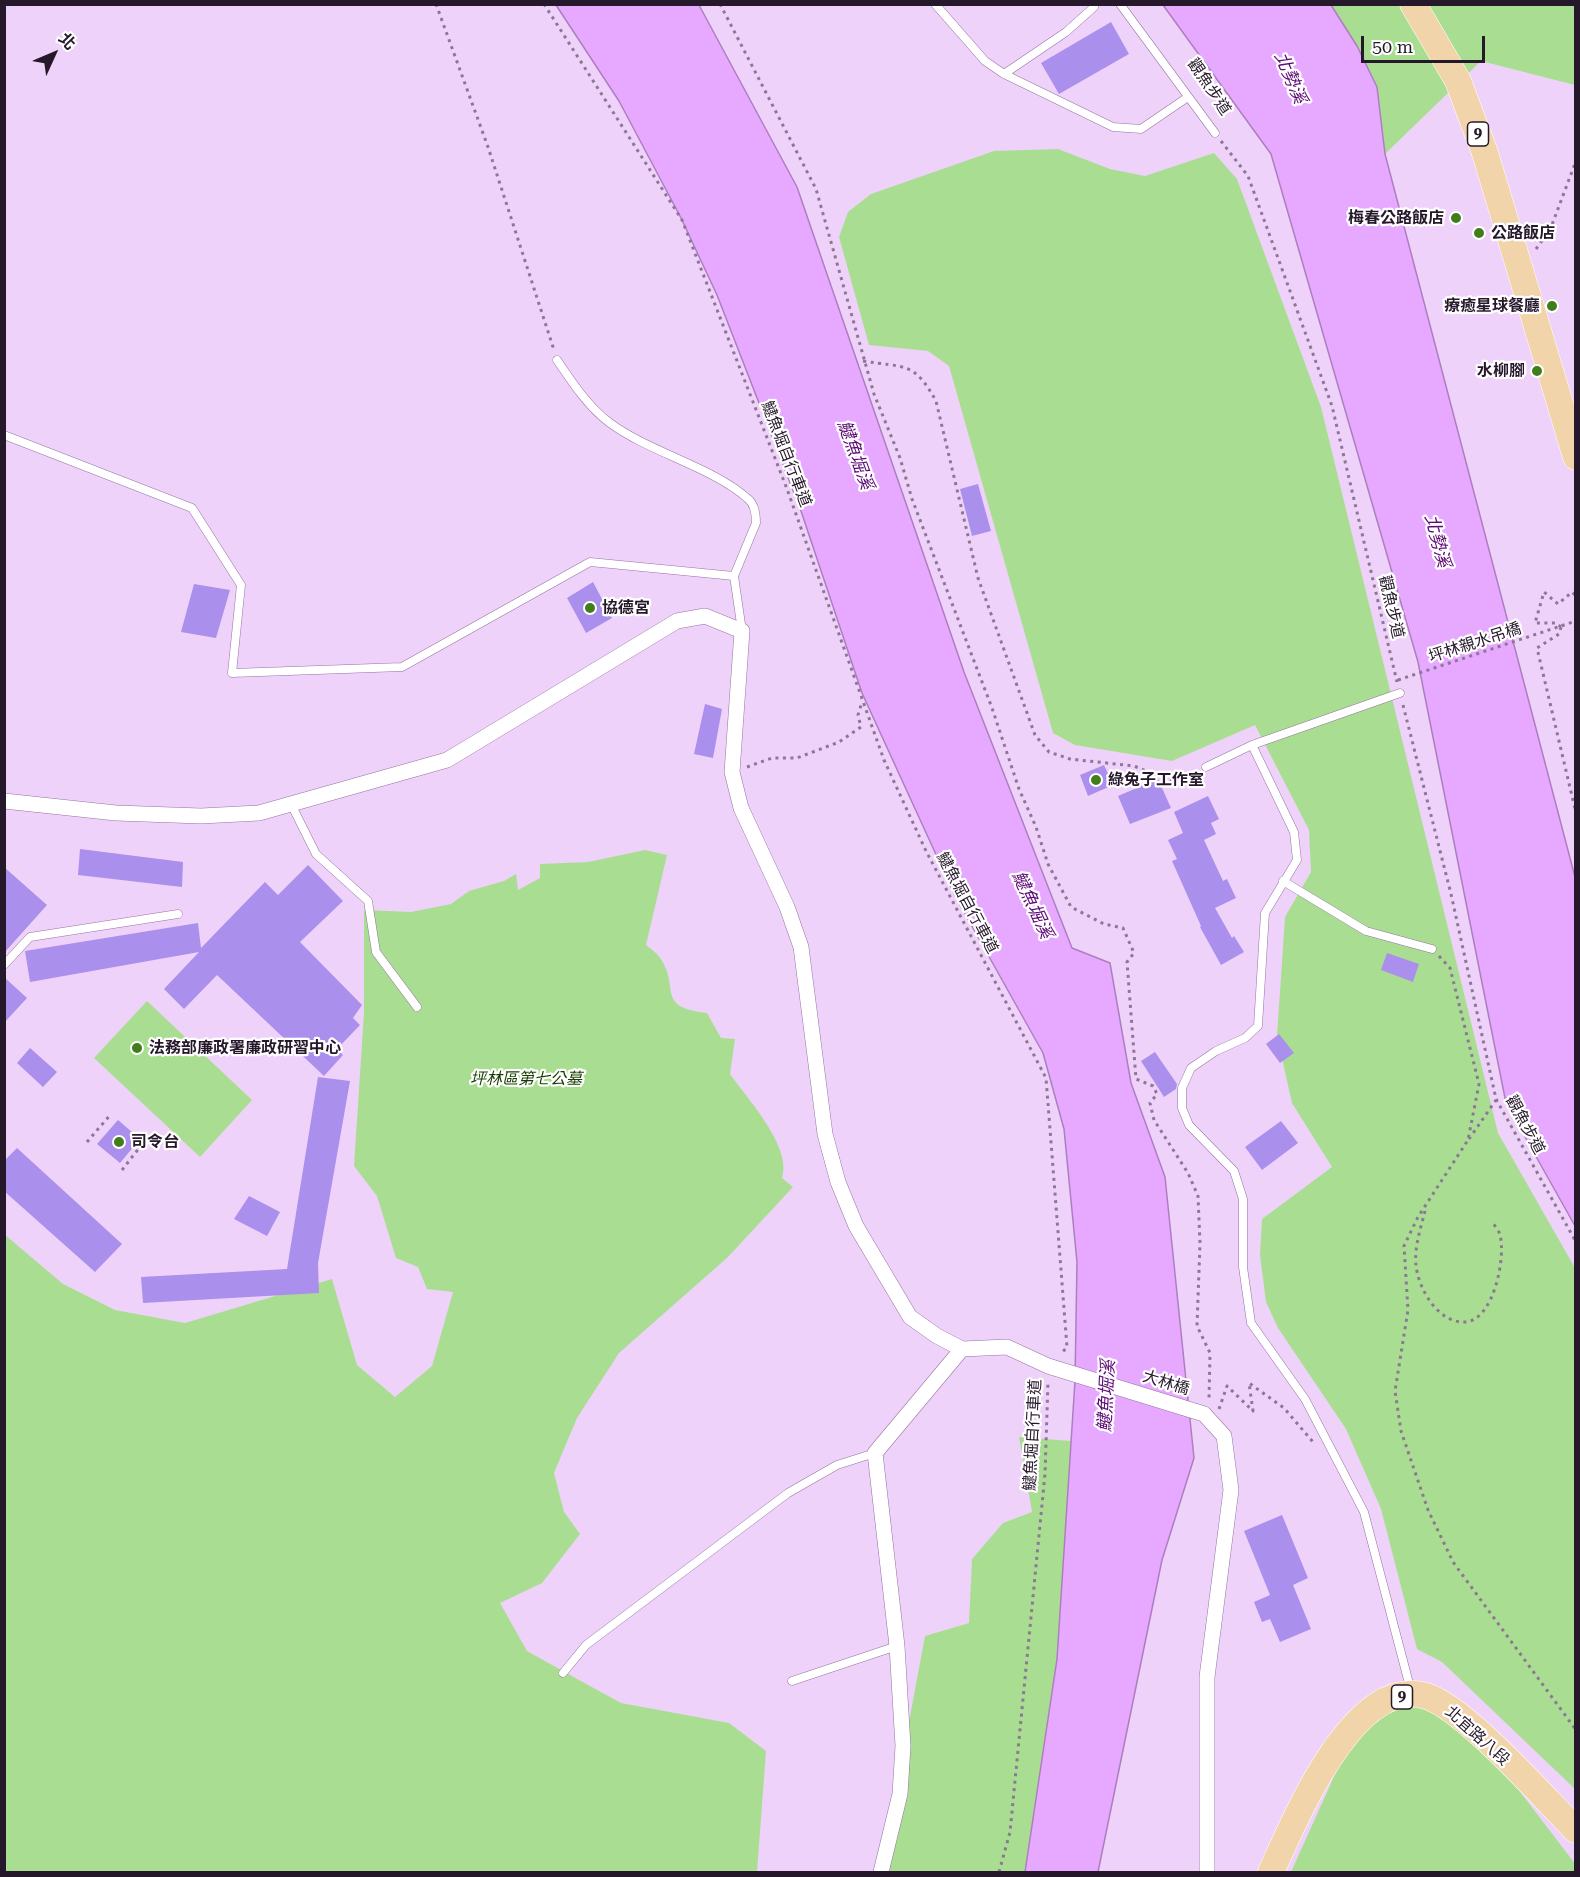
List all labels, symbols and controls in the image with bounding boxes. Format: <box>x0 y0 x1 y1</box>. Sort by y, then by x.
north arrow <box>24 24 84 84</box>
scale bar <box>1364 24 1488 62</box>
text: 北 <box>55 29 80 54</box>
text: 50 m <box>1372 36 1413 57</box>
water label: 北勢溪 <box>1270 49 1310 107</box>
street label: 觀魚步道 <box>1183 55 1235 119</box>
road number: 9 <box>1468 122 1488 146</box>
place label: 梅春公路飯店 <box>1348 208 1444 228</box>
marker: 梅春公路飯店 <box>1449 211 1463 225</box>
place label: 公路飯店 <box>1491 223 1555 243</box>
marker: 公路飯店 <box>1472 226 1486 240</box>
place label: 療癒星球餐廳 <box>1444 296 1540 316</box>
marker: 療癒星球餐廳 <box>1545 299 1559 313</box>
place label: 水柳腳 <box>1477 361 1525 381</box>
marker: 水柳腳 <box>1530 364 1544 378</box>
street label: 𩻸魚堀自行車道 <box>757 398 815 510</box>
water label: 𩻸魚堀溪 <box>833 417 877 493</box>
water label: 北勢溪 <box>1420 512 1454 570</box>
street label: 觀魚步道 <box>1374 574 1408 640</box>
place label: 協德宮 <box>602 598 650 618</box>
marker: 協德宮 <box>583 601 597 615</box>
street label: 坪林親水吊橋 <box>1426 619 1524 667</box>
place label: 綠兔子工作室 <box>1108 770 1204 790</box>
marker: 綠兔子工作室 <box>1089 773 1103 787</box>
street label: 𩻸魚堀自行車道 <box>932 849 1002 957</box>
water label: 𩻸魚堀溪 <box>1007 868 1057 942</box>
place label: 法務部廉政署廉政研習中心 <box>149 1038 341 1058</box>
marker: 法務部廉政署廉政研習中心 <box>130 1041 144 1055</box>
park label: 坪林區第七公墓 <box>470 1069 582 1089</box>
street label: 觀魚步道 <box>1502 1092 1548 1158</box>
place label: 司令台 <box>131 1132 179 1152</box>
marker: 司令台 <box>112 1135 126 1149</box>
water label: 𩻸魚堀溪 <box>1094 1359 1120 1433</box>
street label: 大林橋 <box>1140 1367 1192 1399</box>
street label: 𩻸魚堀自行車道 <box>1020 1379 1046 1491</box>
road number: 9 <box>1392 1685 1412 1709</box>
street label: 北宜路八段 <box>1441 1702 1513 1770</box>

